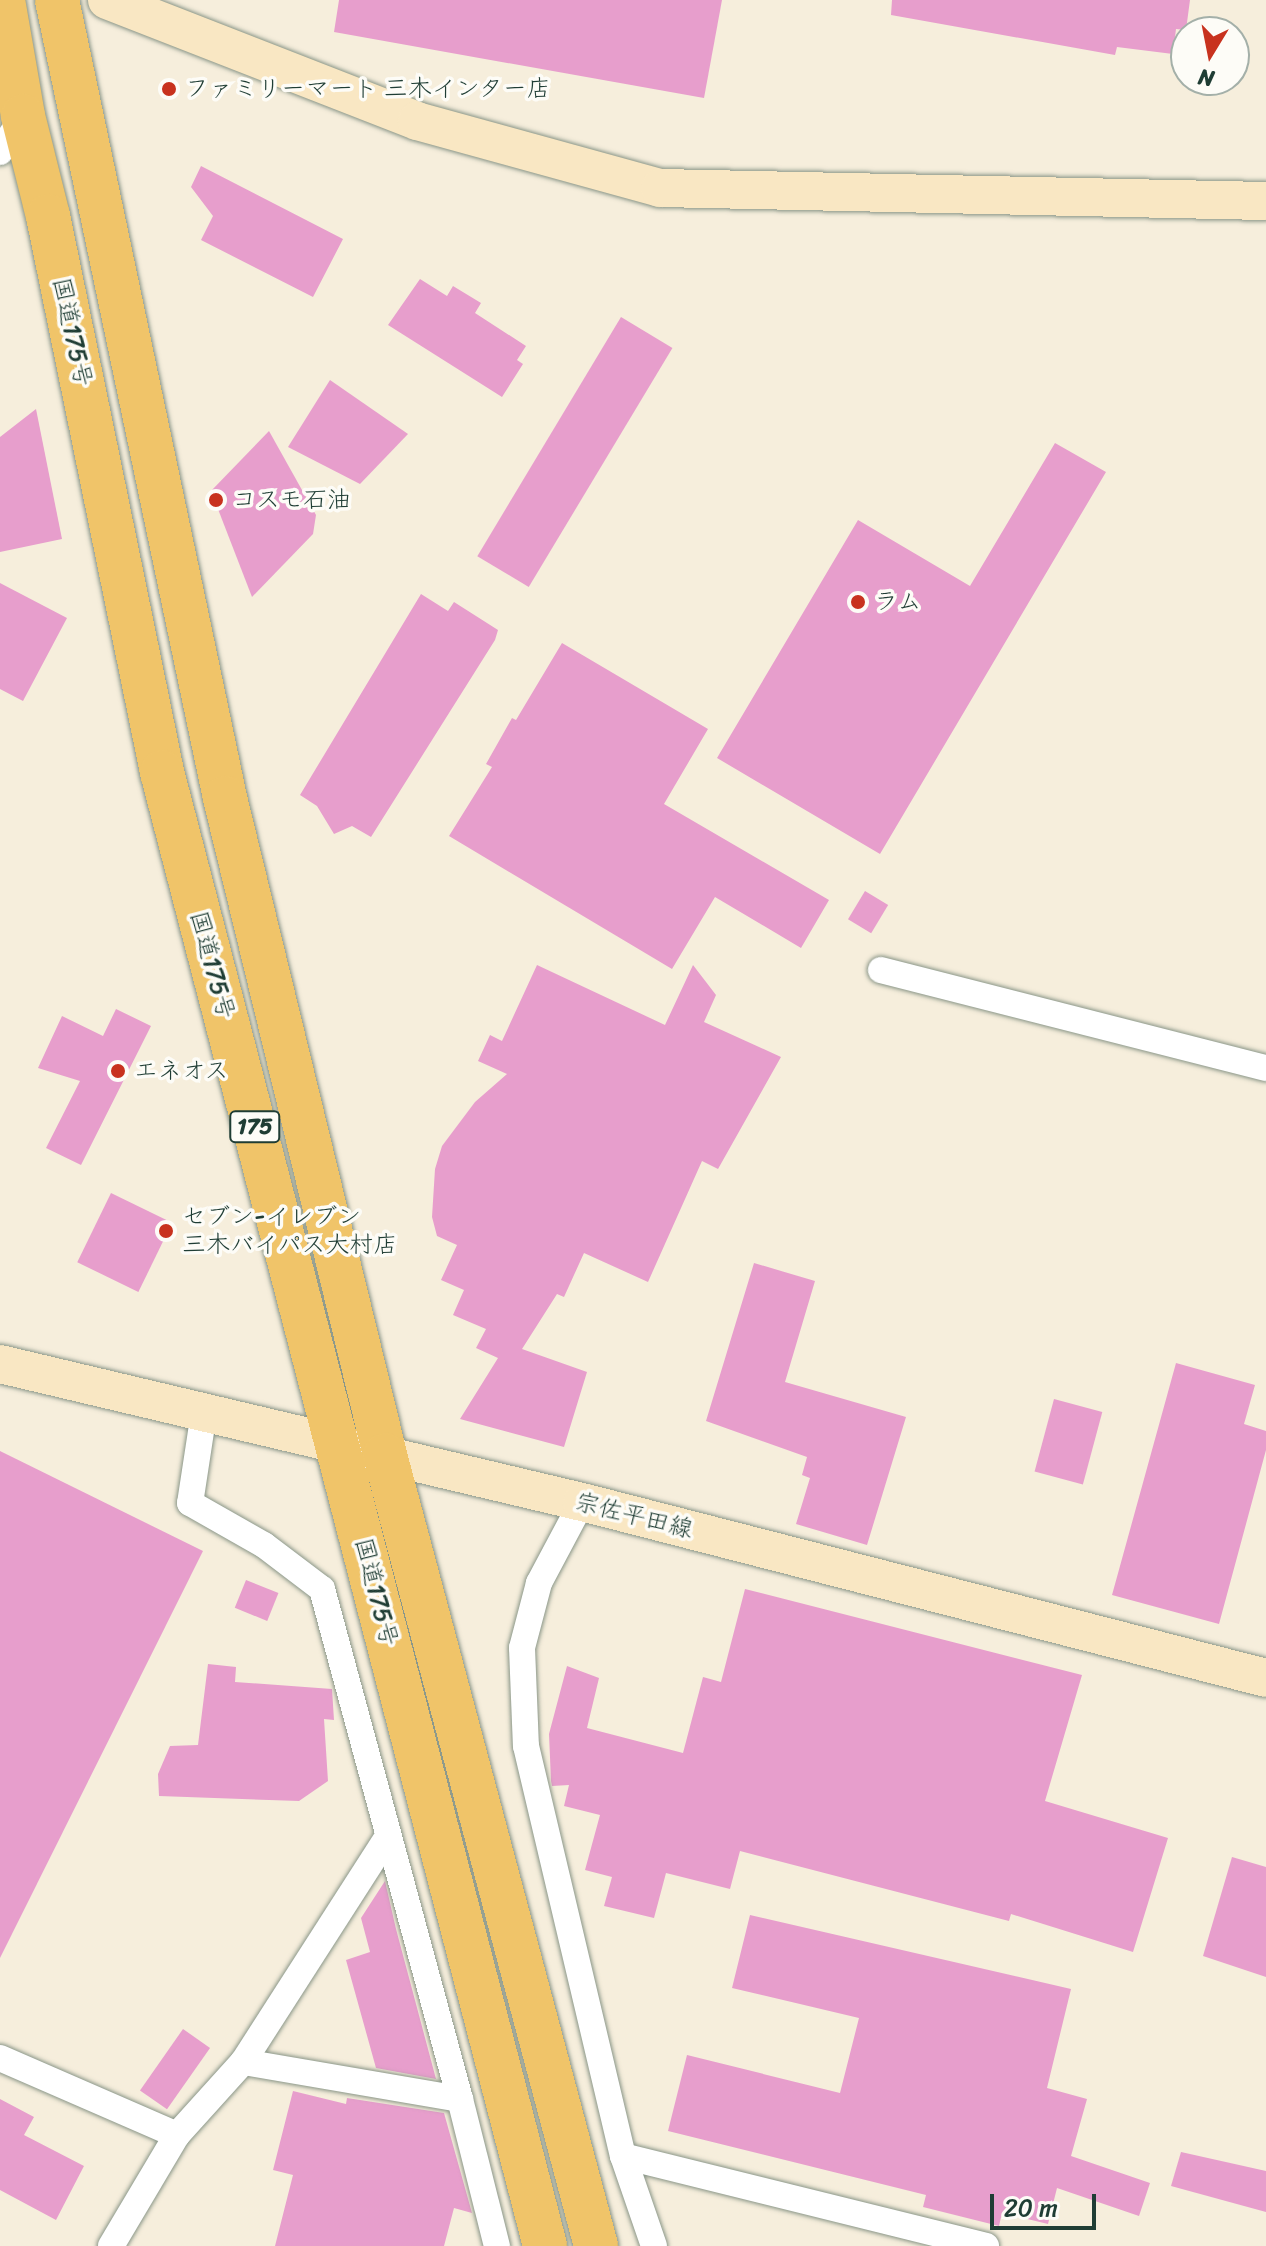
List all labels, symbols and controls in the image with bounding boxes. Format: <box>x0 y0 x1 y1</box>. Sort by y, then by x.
north arrow <box>1170 16 1250 96</box>
text: N <box>1195 58 1217 99</box>
place label: ファミリーマート 三木インター店 <box>185 75 551 103</box>
marker: ファミリーマート 三木インター店 <box>160 80 178 98</box>
street label: 国道175号 <box>46 275 98 389</box>
place label: コスモ石油 <box>232 486 352 514</box>
marker: コスモ石油 <box>207 491 225 509</box>
place label: ラム <box>874 588 922 616</box>
marker: ラム <box>849 593 867 611</box>
street label: 国道175号 <box>184 908 240 1022</box>
place label: エネオス <box>134 1057 230 1085</box>
marker: エネオス <box>109 1062 127 1080</box>
road number: 175 <box>229 1109 281 1145</box>
place label: セブン-イレブン 三木バイパス大村店 <box>182 1203 398 1259</box>
marker: セブン-イレブン 三木バイパス大村店 <box>157 1222 175 1240</box>
street label: 宗佐平田線 <box>572 1488 696 1544</box>
street label: 国道175号 <box>349 1535 403 1649</box>
scale bar <box>994 2178 1100 2228</box>
text: 20 m <box>1004 2187 1058 2229</box>

